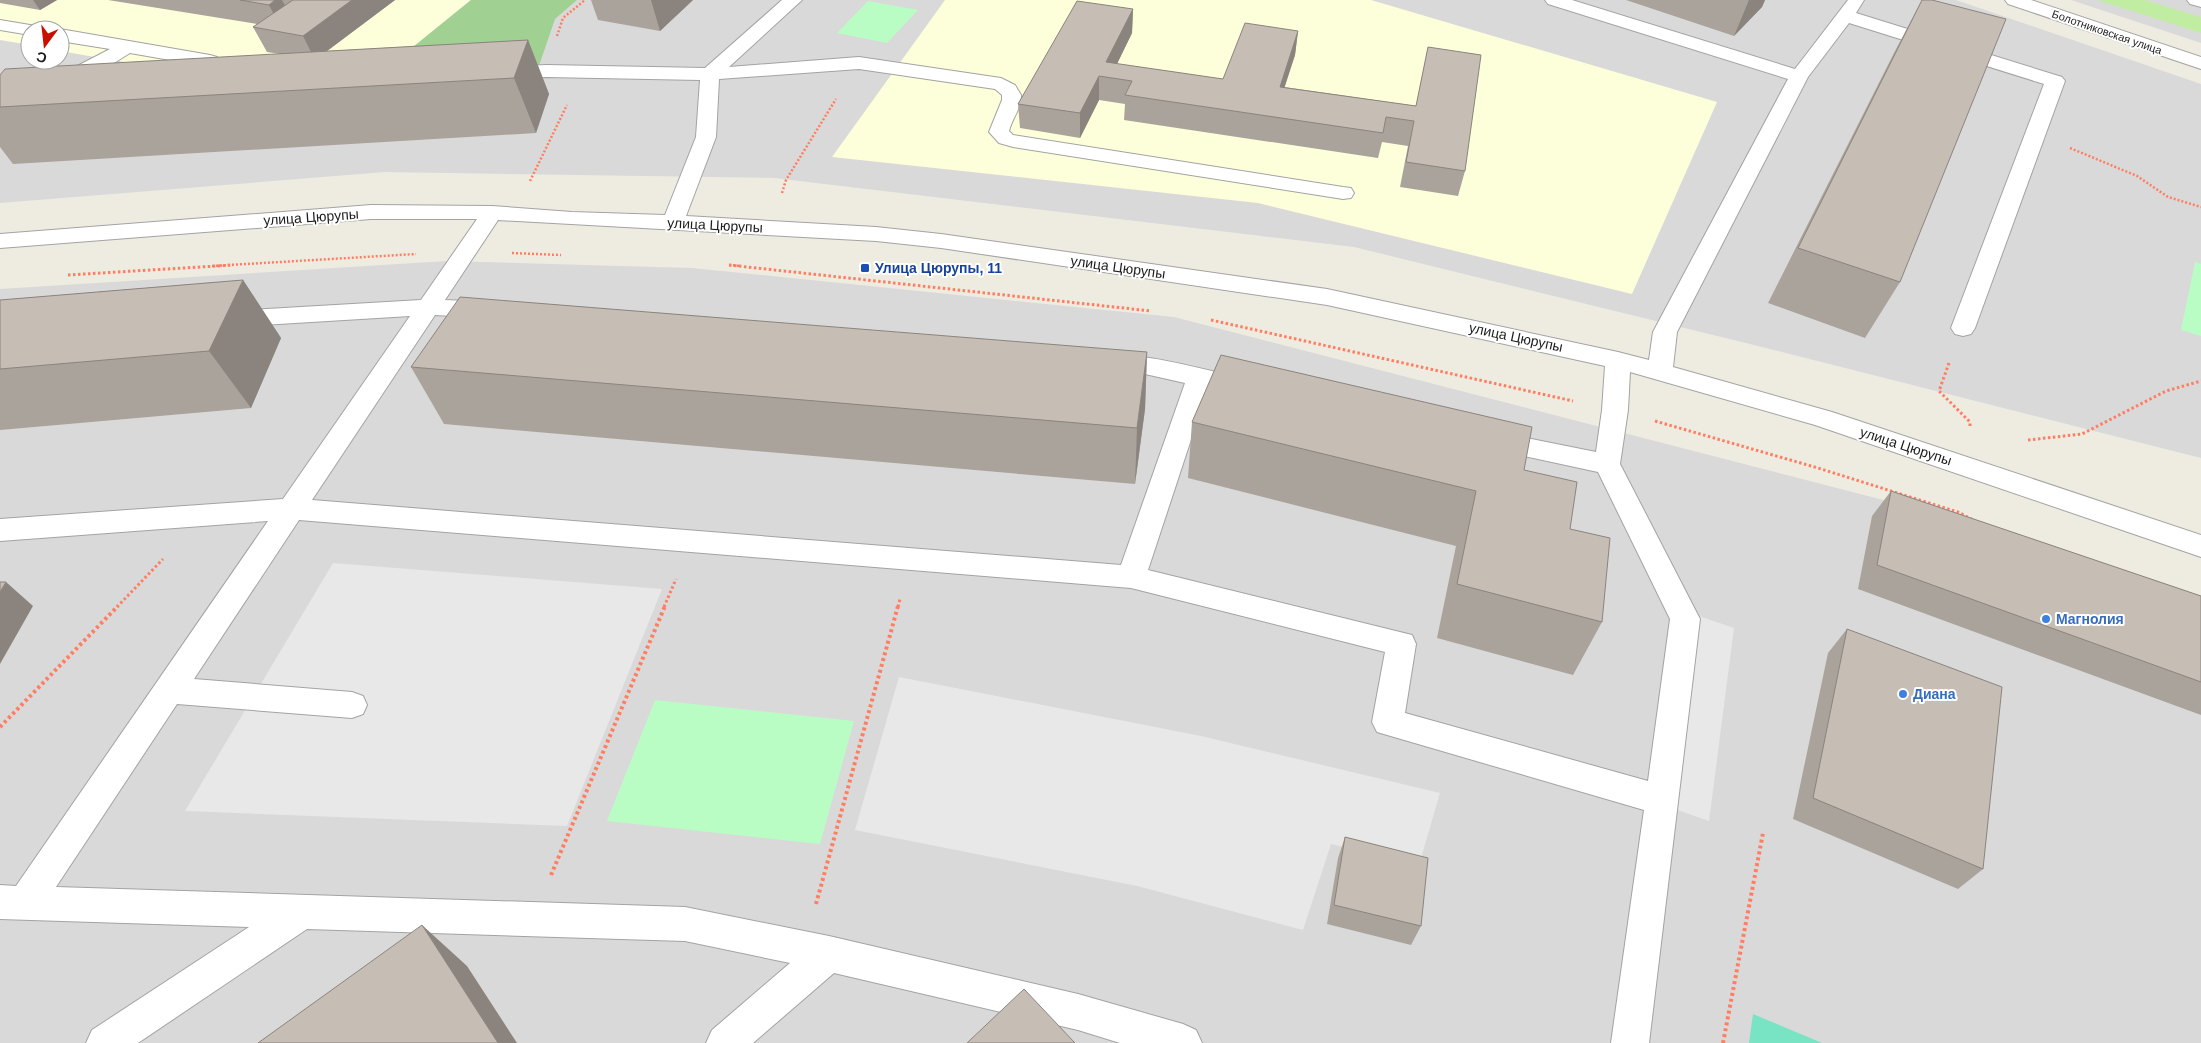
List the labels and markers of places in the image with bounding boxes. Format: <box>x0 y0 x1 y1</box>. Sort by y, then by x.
place label: Улица Цюрупы, 11 <box>875 260 1002 276</box>
marker: Улица Цюрупы, 11 <box>859 262 871 274</box>
place label: Магнолия <box>2056 611 2124 627</box>
marker: Магнолия <box>2040 613 2052 625</box>
place label: Диана <box>1913 686 1956 702</box>
marker: Диана <box>1897 688 1909 700</box>

